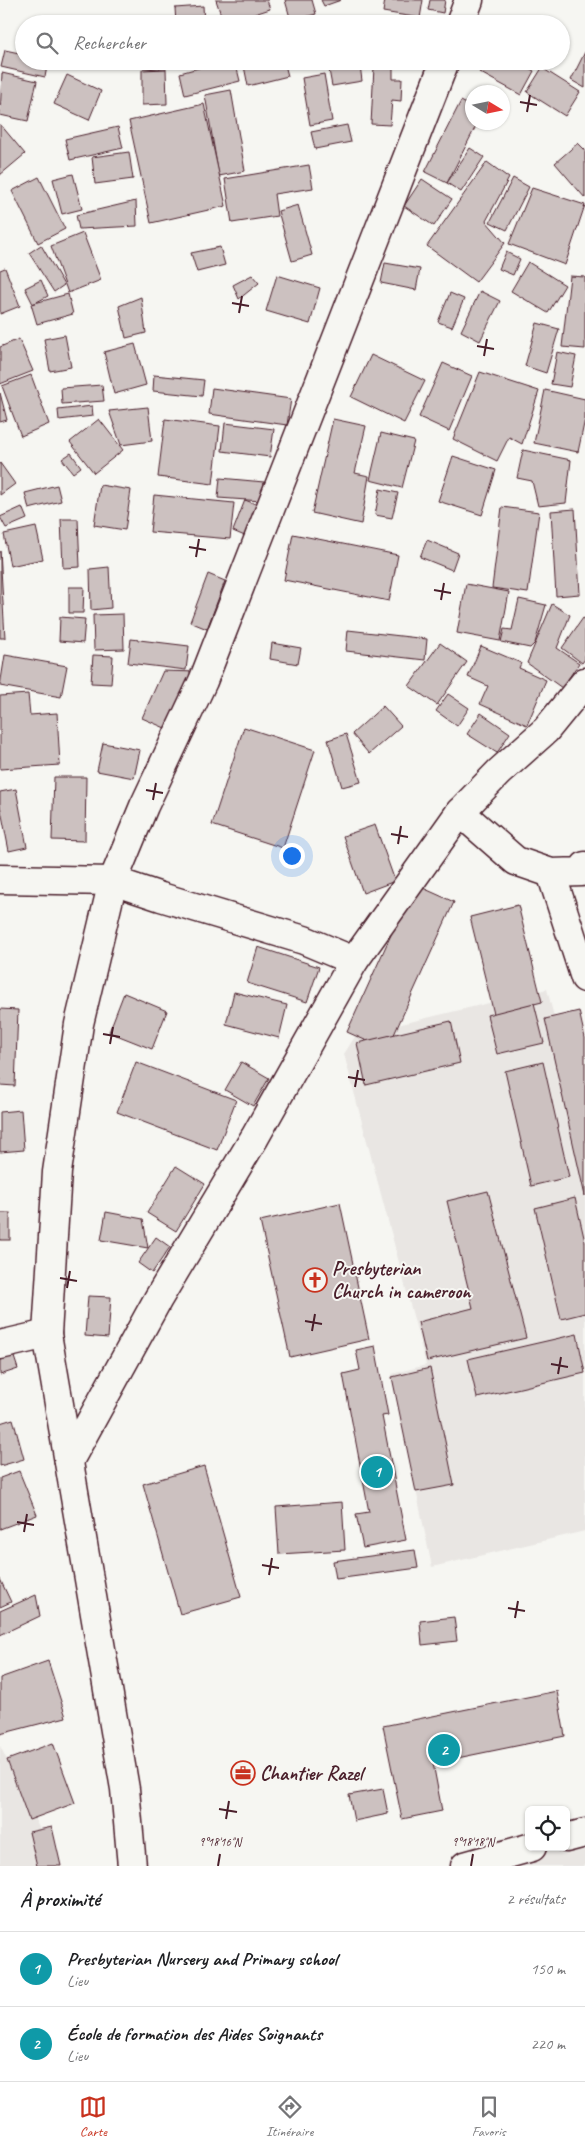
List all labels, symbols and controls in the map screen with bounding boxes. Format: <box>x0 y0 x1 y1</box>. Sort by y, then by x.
search box <box>15 15 570 70</box>
icon: search <box>33 29 61 57</box>
text: Rechercher <box>73 31 146 55</box>
north arrow <box>465 85 510 130</box>
your location <box>279 843 305 869</box>
place label: Presbyterian Church in cameroon <box>332 1256 472 1304</box>
church icon: Presbyterian Church in cameroon <box>302 1267 328 1293</box>
pin: 1 <box>361 1453 393 1491</box>
pin: 2 <box>428 1731 460 1769</box>
office icon: Chantier Razel <box>230 1760 256 1786</box>
place label: Chantier Razel <box>260 1761 366 1786</box>
map controls <box>525 1806 570 1851</box>
button: locate <box>525 1806 570 1851</box>
text: 9°18'16"N <box>199 1834 243 1850</box>
text: 9°18'18"N <box>452 1834 496 1850</box>
text: À proximité <box>20 1886 100 1912</box>
text: 2 résultats <box>506 1889 565 1909</box>
text: Presbyterian Nursery and Primary school <box>67 1947 337 1971</box>
text: 1 <box>32 1959 40 1979</box>
text: 150 m <box>531 1959 565 1979</box>
text: Lieu <box>67 1971 88 1991</box>
text: École de formation des Aides Soignants <box>67 2022 322 2046</box>
text: 2 <box>32 2034 40 2054</box>
text: 220 m <box>531 2034 565 2054</box>
text: Lieu <box>67 2046 88 2066</box>
tab: Carte <box>79 2093 107 2140</box>
tab: Itinéraire <box>266 2093 313 2140</box>
tab: Favoris <box>472 2093 506 2140</box>

